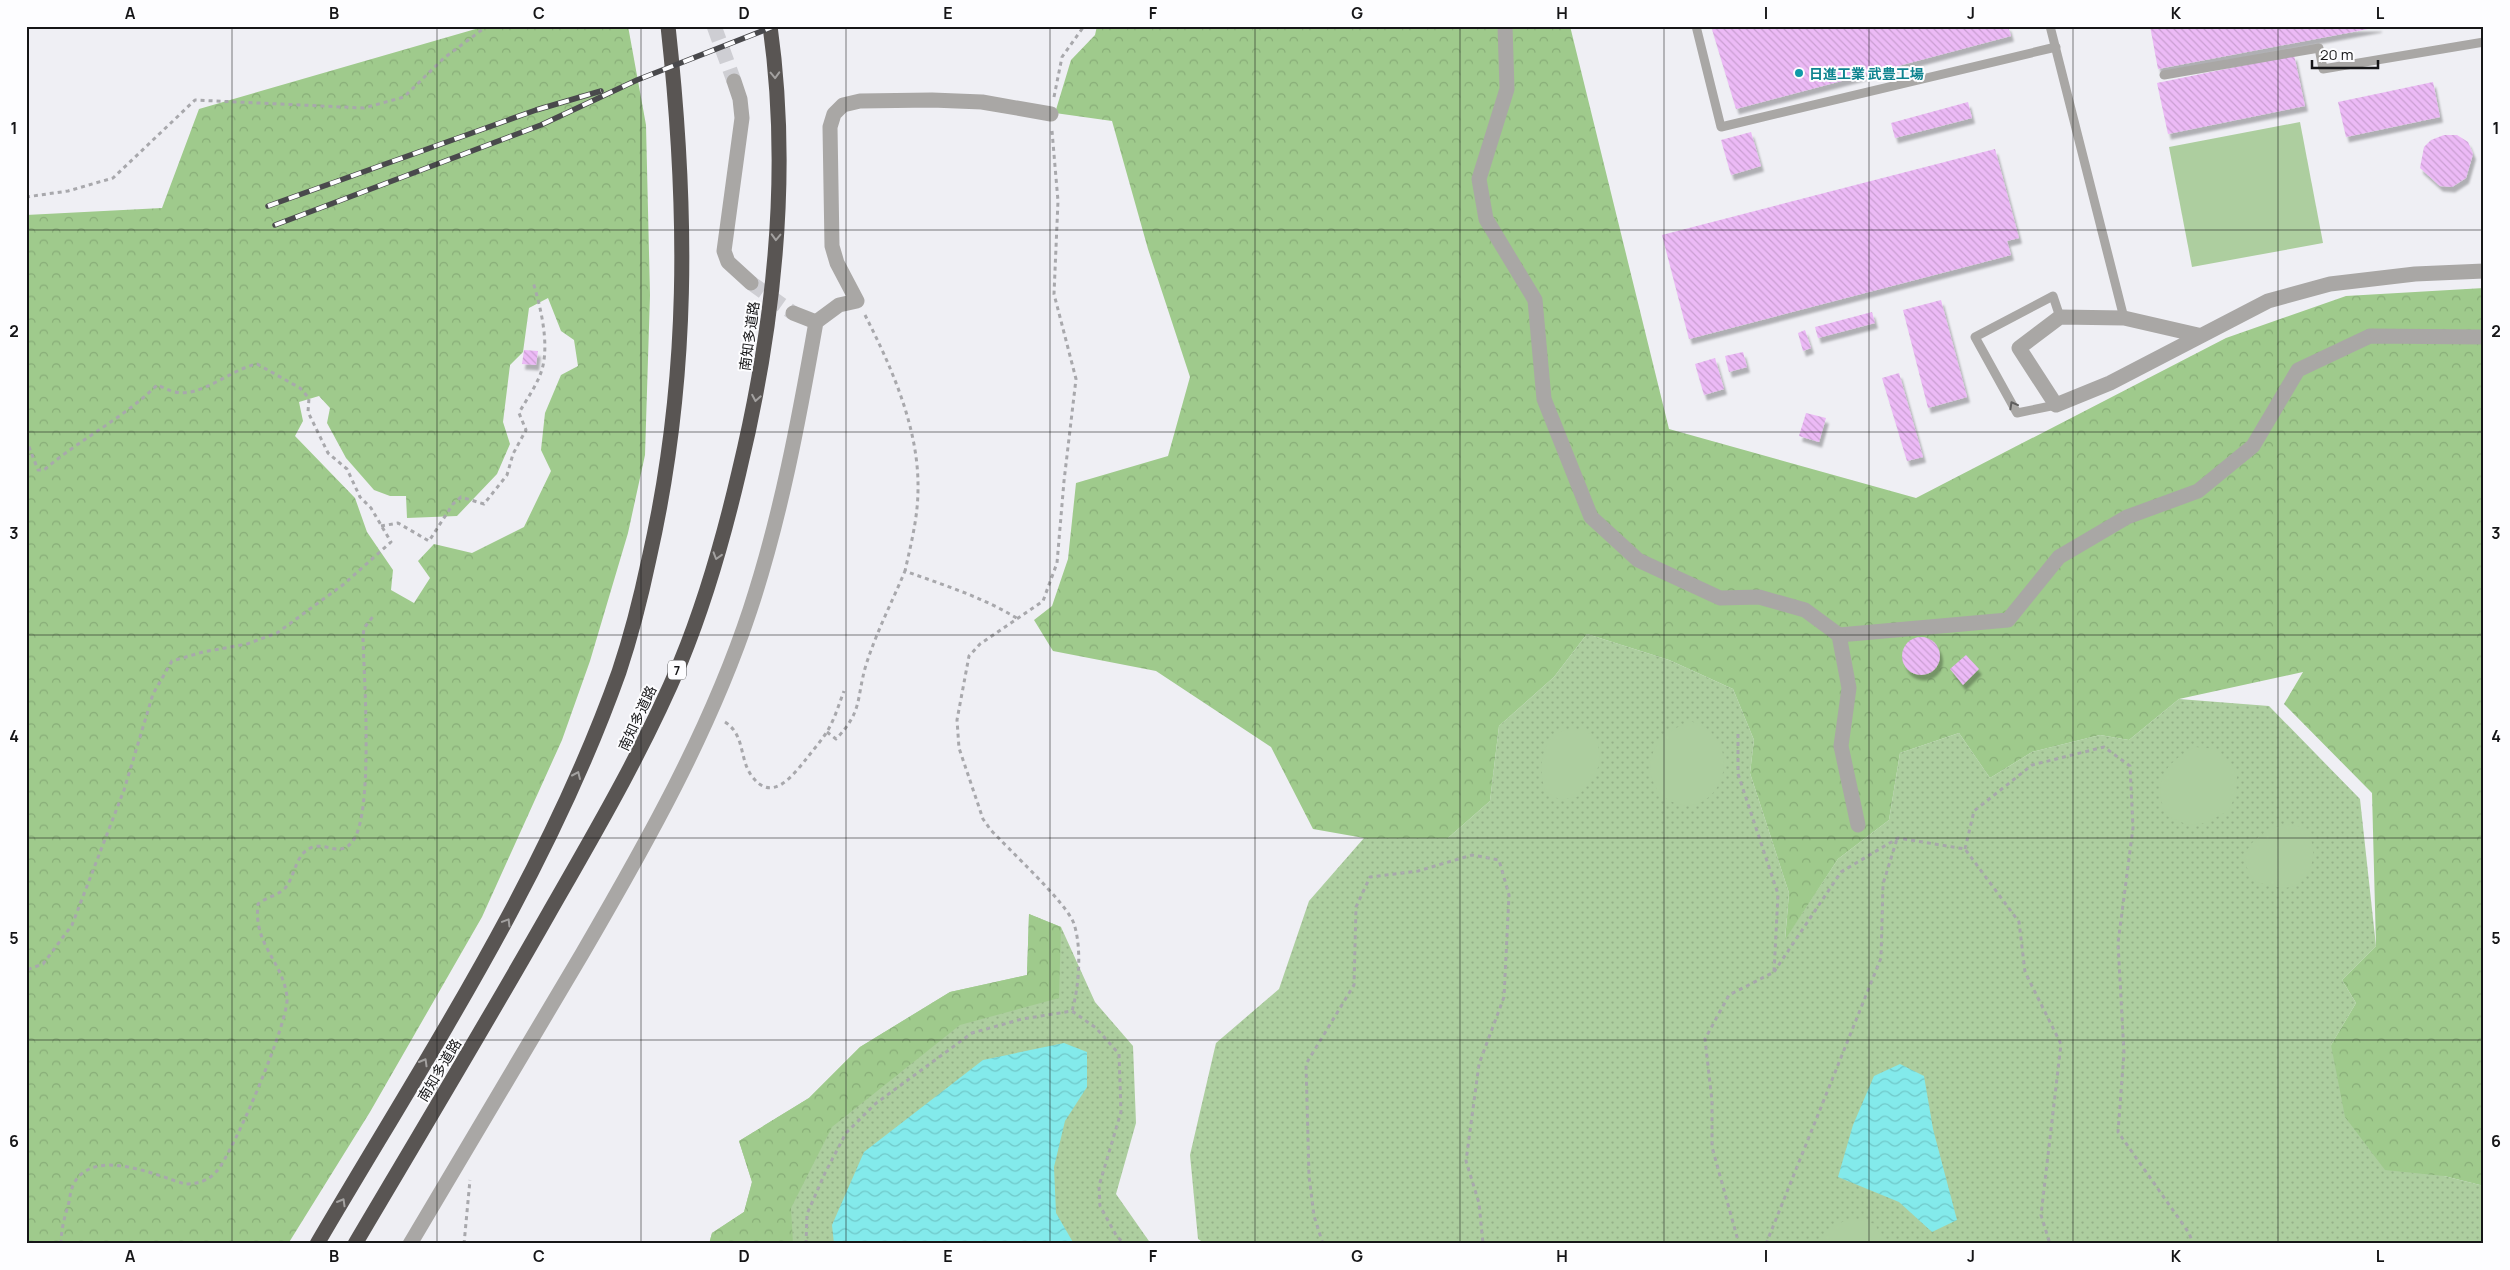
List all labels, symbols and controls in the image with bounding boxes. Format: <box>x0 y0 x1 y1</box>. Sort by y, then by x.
text: A <box>125 2 136 24</box>
text: B <box>329 2 339 24</box>
text: C <box>533 2 545 24</box>
text: D <box>738 2 750 24</box>
text: E <box>943 2 953 24</box>
text: F <box>1149 2 1158 24</box>
text: G <box>1351 2 1363 24</box>
text: H <box>1556 2 1568 24</box>
text: I <box>1764 2 1768 24</box>
text: J <box>1967 2 1975 24</box>
text: K <box>2171 2 2182 24</box>
text: L <box>2376 2 2385 24</box>
scale bar <box>2312 38 2379 70</box>
text: 20 m <box>2320 44 2353 65</box>
place label: 日進工業 武豊工場 <box>1809 64 1924 83</box>
marker: 日進工業 武豊工場 <box>1793 67 1805 79</box>
one-way arrow <box>770 71 781 79</box>
text: 1 <box>10 117 18 139</box>
text: 1 <box>2492 117 2500 139</box>
one-way arrow <box>771 233 782 241</box>
street label: 南知多道路 <box>735 300 763 372</box>
text: 2 <box>9 320 19 342</box>
text: 2 <box>2491 320 2501 342</box>
one-way arrow <box>752 394 762 403</box>
one-way arrow <box>2009 401 2019 410</box>
text: 3 <box>9 522 19 544</box>
text: 3 <box>2491 522 2501 544</box>
one-way arrow <box>713 551 723 559</box>
road number: 7 <box>668 660 686 680</box>
street label: 南知多道路 <box>614 682 660 754</box>
text: 4 <box>9 725 19 747</box>
text: 4 <box>2491 725 2501 747</box>
one-way arrow <box>571 771 582 780</box>
one-way arrow <box>500 918 510 927</box>
text: 5 <box>9 927 19 949</box>
text: 5 <box>2491 927 2501 949</box>
street label: 南知多道路 <box>413 1035 465 1105</box>
one-way arrow <box>418 1058 428 1067</box>
text: 6 <box>9 1130 19 1152</box>
text: 6 <box>2491 1130 2501 1152</box>
one-way arrow <box>335 1198 345 1207</box>
text: A <box>125 1245 136 1267</box>
text: B <box>329 1245 339 1267</box>
text: C <box>533 1245 545 1267</box>
text: D <box>738 1245 750 1267</box>
text: E <box>943 1245 953 1267</box>
text: F <box>1149 1245 1158 1267</box>
text: G <box>1351 1245 1363 1267</box>
text: H <box>1556 1245 1568 1267</box>
text: I <box>1764 1245 1768 1267</box>
text: J <box>1967 1245 1975 1267</box>
text: K <box>2171 1245 2182 1267</box>
text: L <box>2376 1245 2385 1267</box>

